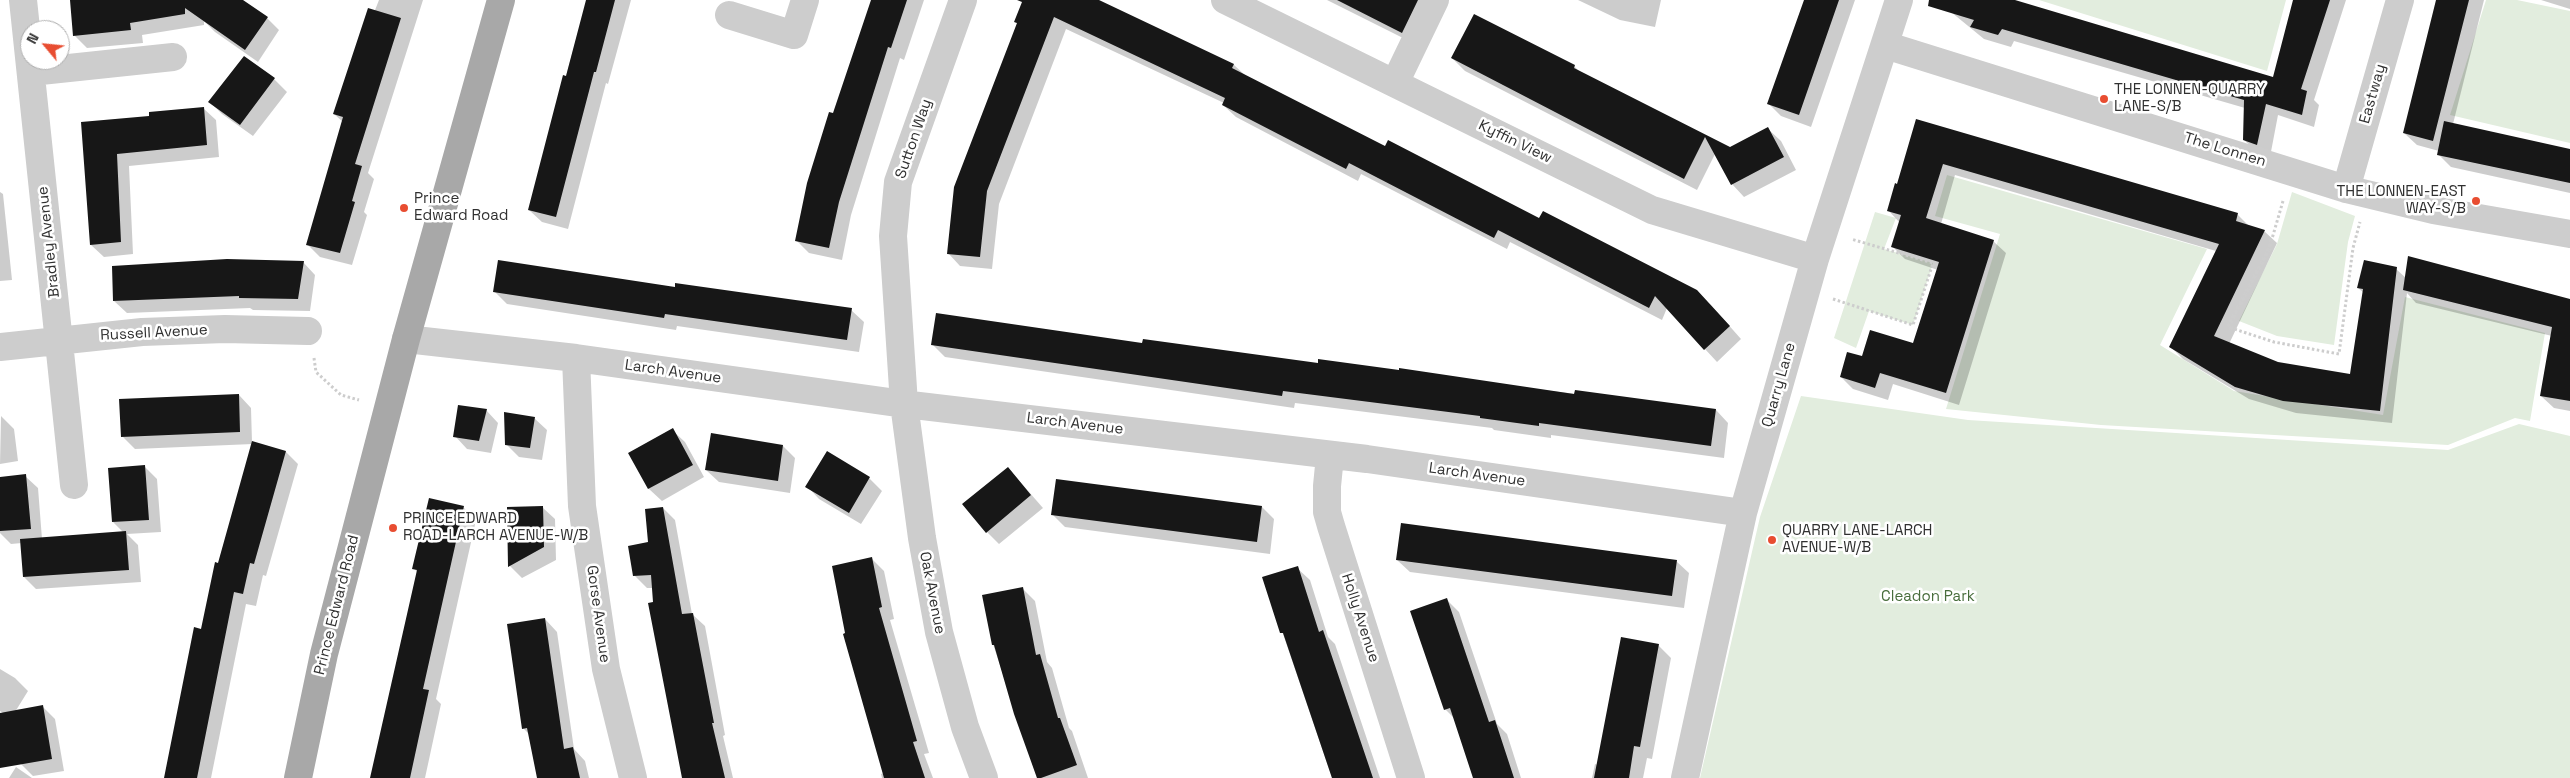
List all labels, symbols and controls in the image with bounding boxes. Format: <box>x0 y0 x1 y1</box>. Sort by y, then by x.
north arrow <box>20 20 70 70</box>
text: N <box>22 30 43 47</box>
street label: Eastway <box>2356 62 2390 126</box>
place label: THE LONNEN-QUARRY LANE-S/B <box>2114 81 2265 116</box>
marker: THE LONNEN-QUARRY LANE-S/B <box>2098 93 2110 105</box>
street label: Sutton Way <box>892 97 936 181</box>
street label: Kyffin View <box>1475 116 1555 168</box>
street label: The Lonnen <box>2182 129 2268 171</box>
place label: THE LONNEN-EAST WAY-S/B <box>2337 183 2466 218</box>
street label: Bradley Avenue <box>34 185 64 299</box>
place label: Prince Edward Road <box>414 190 508 225</box>
marker: THE LONNEN-EAST WAY-S/B <box>2470 195 2482 207</box>
marker: Prince Edward Road <box>398 202 410 214</box>
street label: Russell Avenue <box>100 321 208 345</box>
street label: Quarry Lane <box>1758 341 1800 429</box>
street label: Larch Avenue <box>624 356 722 388</box>
street label: Larch Avenue <box>1026 409 1124 439</box>
street label: Larch Avenue <box>1428 459 1526 491</box>
place label: PRINCE EDWARD ROAD-LARCH AVENUE-W/B <box>403 510 588 545</box>
marker: PRINCE EDWARD ROAD-LARCH AVENUE-W/B <box>387 522 399 534</box>
place label: QUARRY LANE-LARCH AVENUE-W/B <box>1782 522 1932 557</box>
street label: Prince Edward Road <box>311 533 363 677</box>
marker: QUARRY LANE-LARCH AVENUE-W/B <box>1766 534 1778 546</box>
street label: Oak Avenue <box>915 550 949 636</box>
street label: Gorse Avenue <box>582 564 614 664</box>
street label: Holly Avenue <box>1337 571 1383 665</box>
park label: Cleadon Park <box>1881 588 1975 606</box>

